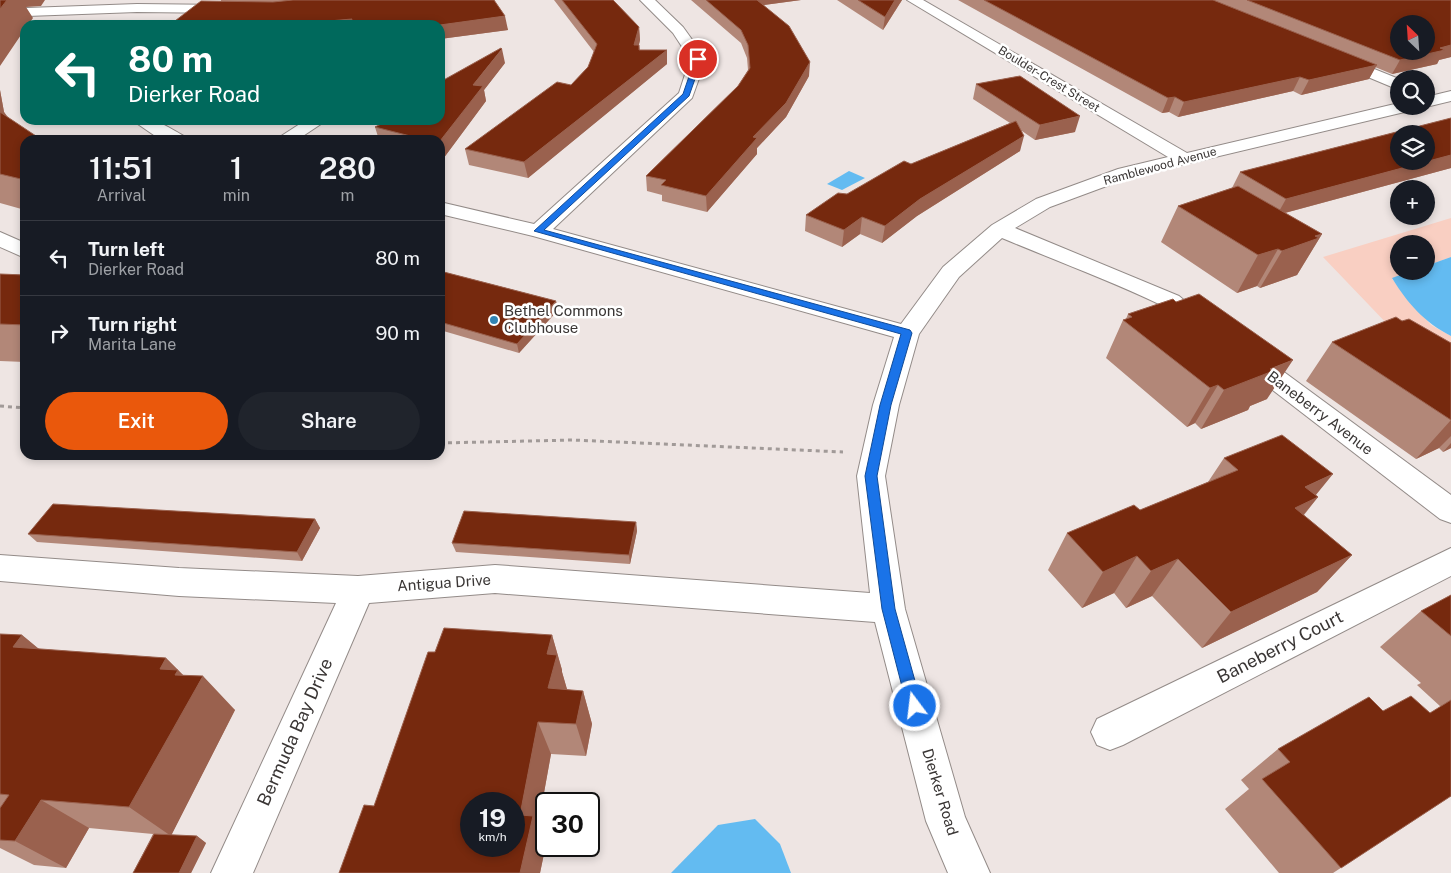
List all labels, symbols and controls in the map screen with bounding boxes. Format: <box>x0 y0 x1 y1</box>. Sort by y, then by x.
north arrow <box>1390 15 1435 60</box>
map controls <box>1390 15 1435 280</box>
pin <box>677 38 719 80</box>
text: 80 m <box>128 39 213 80</box>
icon: left <box>45 40 110 105</box>
street label: Boulder-Crest Street <box>996 43 1103 115</box>
icon: arrive <box>684 45 712 73</box>
button: search <box>1390 70 1435 115</box>
text: Dierker Road <box>128 81 260 107</box>
button: layers <box>1390 125 1435 170</box>
street label: Ramblewood Avenue <box>1102 144 1218 188</box>
text: 11:51 <box>89 150 154 186</box>
text: 1 <box>230 150 243 186</box>
text: 280 <box>319 150 376 186</box>
button: + <box>1390 180 1435 225</box>
text: Arrival <box>97 186 146 205</box>
text: min <box>223 186 250 205</box>
text: m <box>341 186 354 205</box>
button: − <box>1390 235 1435 280</box>
text: Turn left <box>88 238 165 260</box>
icon: left <box>45 244 73 272</box>
text: 80 m <box>375 247 420 269</box>
text: Dierker Road <box>88 260 184 279</box>
place label: Bethel Commons Clubhouse <box>504 302 623 336</box>
text: Turn right <box>88 313 177 335</box>
marker: Bethel Commons Clubhouse <box>488 314 500 326</box>
icon: right <box>45 319 73 347</box>
text: 90 m <box>376 322 420 344</box>
text: Marita Lane <box>88 335 176 354</box>
street label: Baneberry Avenue <box>1264 367 1377 458</box>
button: Exit <box>45 392 228 450</box>
button: Share <box>238 392 420 450</box>
street label: Antigua Drive <box>396 571 492 594</box>
street label: Baneberry Court <box>1213 606 1346 687</box>
street label: Bermuda Bay Drive <box>253 655 337 809</box>
position arrow <box>888 679 940 731</box>
street label: Dierker Road <box>919 746 962 837</box>
speed limit sign: 30 <box>535 792 600 857</box>
text: 19 <box>479 803 506 833</box>
text: km/h <box>478 830 507 844</box>

